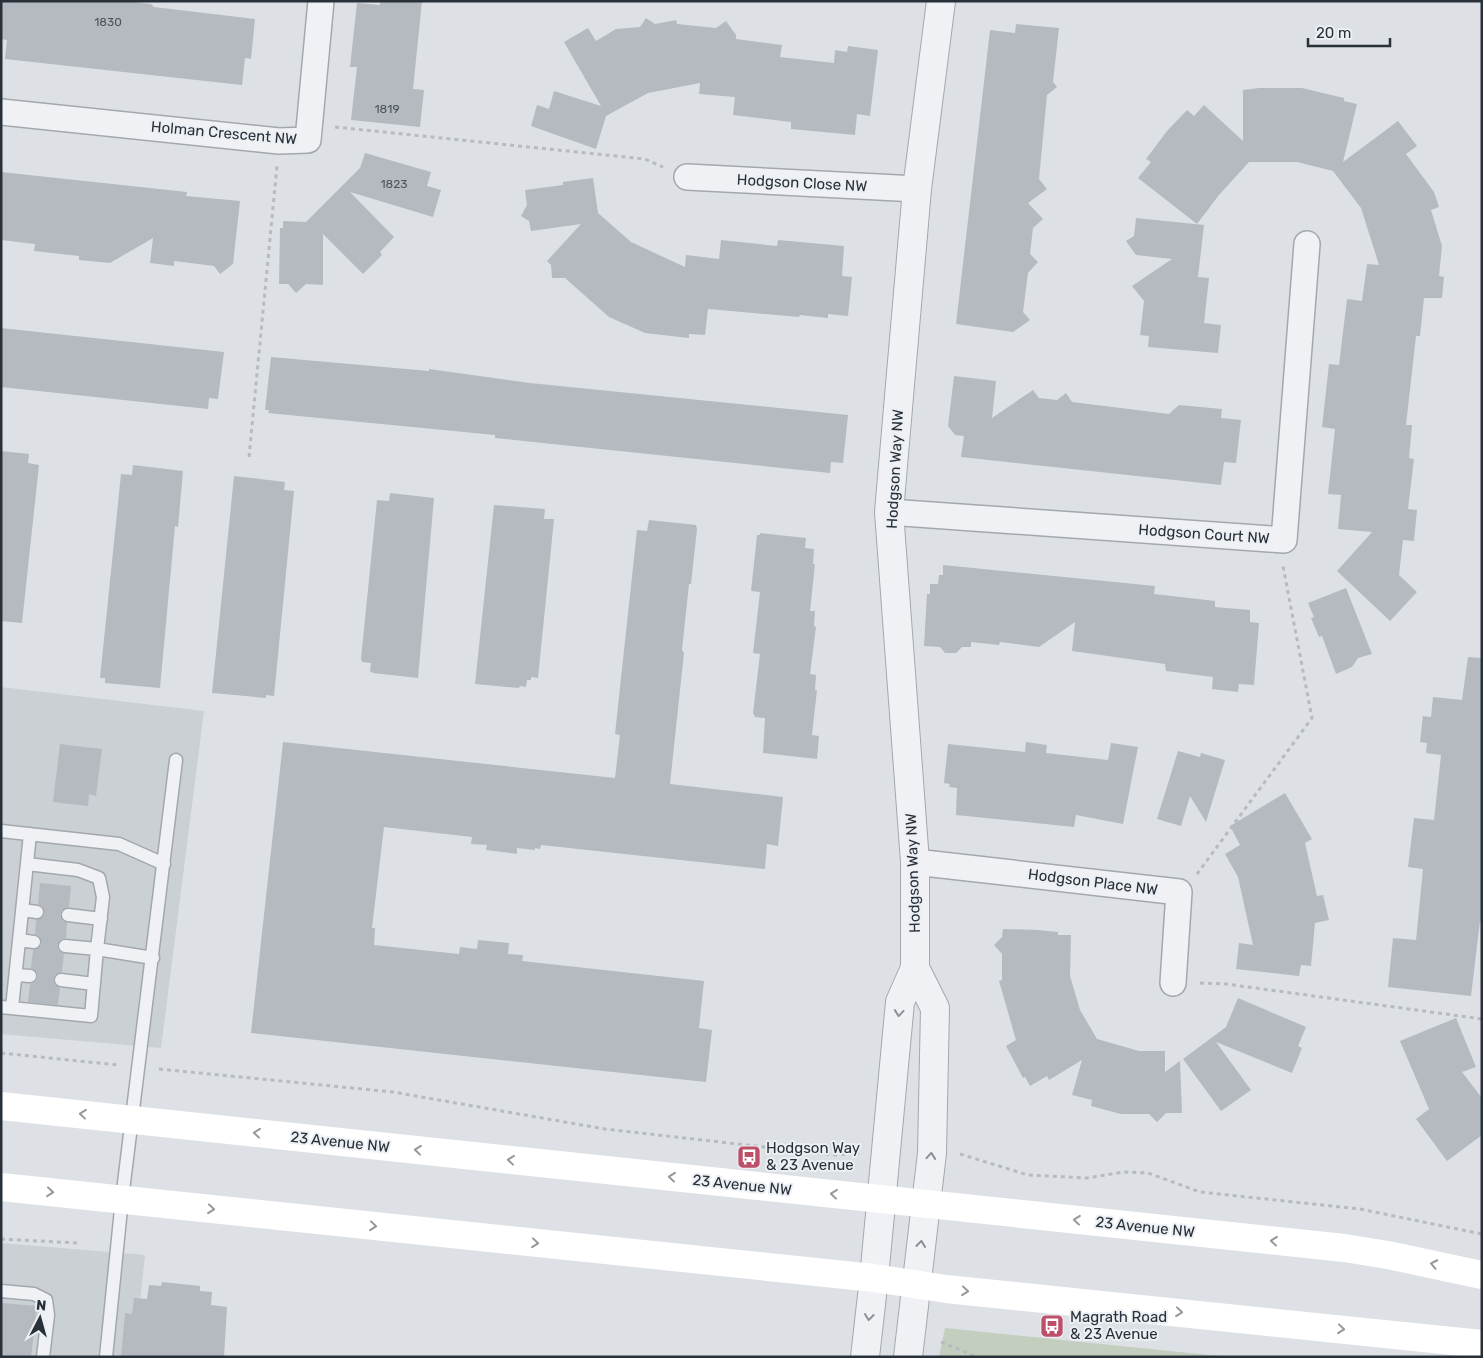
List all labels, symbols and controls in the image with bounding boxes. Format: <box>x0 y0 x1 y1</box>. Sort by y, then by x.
house number: 1830 <box>94 15 122 29</box>
scale bar <box>1308 15 1390 47</box>
text: 20 m <box>1316 24 1351 42</box>
house number: 1819 <box>374 102 400 116</box>
street label: Holman Crescent NW <box>150 118 298 148</box>
street label: Hodgson Close NW <box>736 171 868 195</box>
house number: 1823 <box>380 177 408 191</box>
street label: Hodgson Way NW <box>883 409 907 529</box>
street label: Hodgson Court NW <box>1138 520 1270 548</box>
street label: Hodgson Way NW <box>902 813 924 933</box>
street label: Hodgson Place NW <box>1027 865 1159 899</box>
one-way arrow <box>893 1009 904 1017</box>
one-way arrow <box>79 1109 87 1120</box>
one-way arrow <box>252 1128 260 1139</box>
street label: 23 Avenue NW <box>289 1128 391 1156</box>
place label: Hodgson Way & 23 Avenue <box>766 1139 860 1174</box>
bus stop icon: Hodgson Way & 23 Avenue <box>736 1144 762 1170</box>
one-way arrow <box>414 1145 422 1156</box>
one-way arrow <box>925 1151 936 1159</box>
one-way arrow <box>506 1155 514 1166</box>
street label: 23 Avenue NW <box>691 1171 793 1199</box>
one-way arrow <box>668 1172 676 1183</box>
one-way arrow <box>46 1186 54 1197</box>
one-way arrow <box>829 1189 837 1200</box>
one-way arrow <box>208 1203 216 1214</box>
street label: 23 Avenue NW <box>1094 1213 1196 1241</box>
one-way arrow <box>1073 1215 1081 1226</box>
one-way arrow <box>369 1220 377 1231</box>
one-way arrow <box>1269 1236 1277 1247</box>
one-way arrow <box>531 1237 539 1248</box>
one-way arrow <box>915 1240 926 1248</box>
one-way arrow <box>1430 1259 1439 1270</box>
one-way arrow <box>961 1285 969 1296</box>
north arrow <box>15 1293 65 1343</box>
text: N <box>35 1297 47 1315</box>
one-way arrow <box>1175 1306 1183 1317</box>
place label: Magrath Road & 23 Avenue <box>1070 1308 1167 1343</box>
one-way arrow <box>865 1313 875 1322</box>
bus stop icon: Magrath Road & 23 Avenue <box>1039 1313 1065 1339</box>
one-way arrow <box>1337 1323 1345 1334</box>

